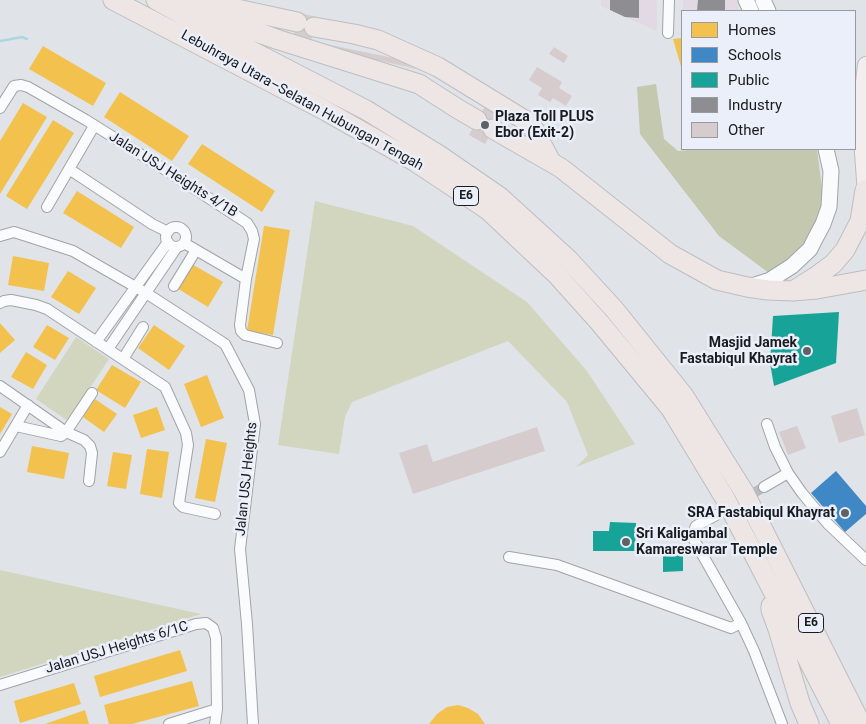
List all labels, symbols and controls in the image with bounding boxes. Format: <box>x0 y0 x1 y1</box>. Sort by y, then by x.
legend <box>681 10 856 150</box>
text: Homes <box>728 21 776 39</box>
street label: Lebuhraya Utara–Selatan Hubungan Tengah <box>178 27 426 175</box>
text: Schools <box>728 46 782 64</box>
text: Public <box>728 71 769 89</box>
text: Industry <box>728 96 782 114</box>
place label: Plaza Toll PLUS Ebor (Exit-2) <box>495 109 594 142</box>
marker: Plaza Toll PLUS Ebor (Exit-2) <box>479 119 491 131</box>
text: Other <box>728 121 765 139</box>
street label: Jalan USJ Heights 4/1B <box>106 129 240 221</box>
road number: E6 <box>454 187 478 206</box>
place label: Masjid Jamek Fastabiqul Khayrat <box>680 335 797 368</box>
marker: Masjid Jamek Fastabiqul Khayrat <box>801 345 813 357</box>
street label: Jalan USJ Heights <box>233 421 261 537</box>
place label: SRA Fastabiqul Khayrat <box>687 505 835 521</box>
marker: SRA Fastabiqul Khayrat <box>839 507 851 519</box>
place label: Sri Kaligambal Kamareswarar Temple <box>636 526 777 558</box>
marker: Sri Kaligambal Kamareswarar Temple <box>620 536 632 548</box>
road number: E6 <box>798 614 824 632</box>
street label: Jalan USJ Heights 6/1C <box>44 618 190 678</box>

